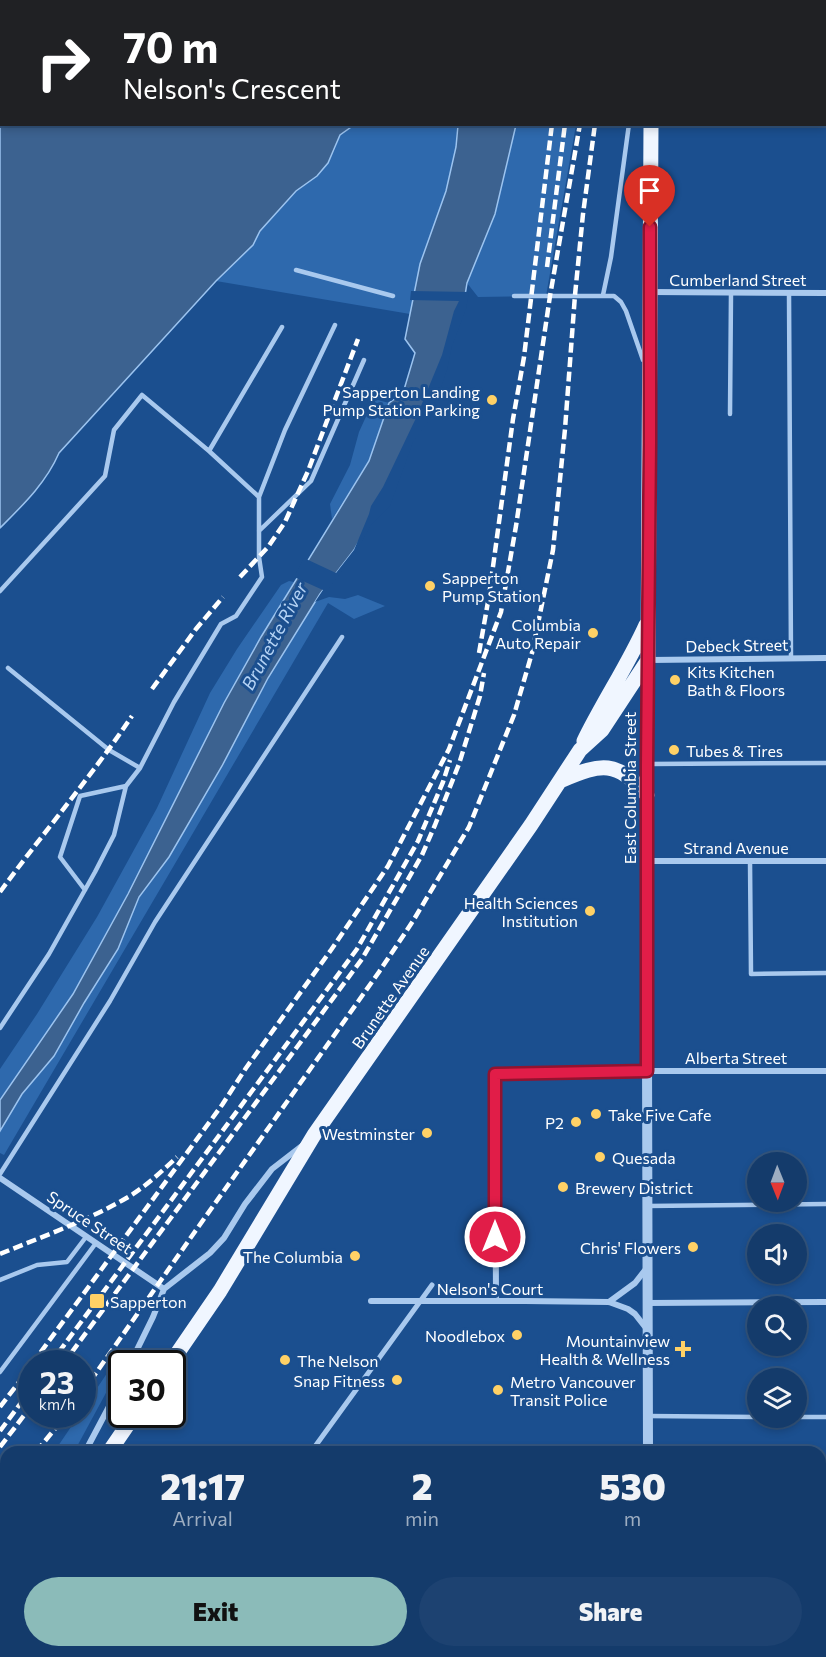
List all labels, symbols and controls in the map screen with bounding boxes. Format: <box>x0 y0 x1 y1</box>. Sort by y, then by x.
text: 70 m <box>123 20 218 72</box>
icon: right <box>24 24 102 102</box>
text: Nelson's Crescent <box>123 72 341 105</box>
pin <box>624 165 675 227</box>
icon: arrive <box>633 174 666 207</box>
street label: Cumberland Street <box>669 270 807 289</box>
place label: Sapperton Landing Pump Station Parking <box>322 382 480 419</box>
marker: Sapperton Landing Pump Station Parking <box>485 393 499 407</box>
place label: Sapperton Pump Station <box>442 568 541 605</box>
water label: Brunette River <box>236 578 312 693</box>
marker: Sapperton Pump Station <box>423 579 437 593</box>
place label: Columbia Auto Repair <box>495 615 582 652</box>
marker: Columbia Auto Repair <box>586 626 600 640</box>
street label: Debeck Street <box>685 635 789 655</box>
place label: Kits Kitchen Bath & Floors <box>687 662 785 699</box>
marker: Kits Kitchen Bath & Floors <box>668 673 682 687</box>
street label: East Columbia Street <box>620 711 639 864</box>
place label: Tubes & Tires <box>686 741 783 760</box>
marker: Tubes & Tires <box>667 743 681 757</box>
street label: Strand Avenue <box>683 838 789 857</box>
place label: Health Sciences Institution <box>464 893 578 930</box>
marker: Health Sciences Institution <box>583 904 597 918</box>
street label: Brunette Avenue <box>348 942 432 1052</box>
street label: Alberta Street <box>685 1048 788 1067</box>
place label: Take Five Cafe <box>608 1105 711 1124</box>
marker: Take Five Cafe <box>589 1107 603 1121</box>
place label: P2 <box>545 1113 564 1132</box>
marker: P2 <box>569 1115 583 1129</box>
place label: Westminster <box>322 1124 416 1143</box>
marker: Westminster <box>420 1126 434 1140</box>
place label: Quesada <box>612 1148 676 1167</box>
marker: Quesada <box>593 1150 607 1164</box>
north arrow <box>747 1152 807 1212</box>
map controls <box>747 1152 807 1428</box>
place label: Brewery District <box>575 1178 693 1197</box>
marker: Brewery District <box>556 1180 570 1194</box>
street label: Spruce Street <box>44 1186 137 1258</box>
position arrow <box>463 1205 527 1269</box>
button: sound <box>747 1224 807 1284</box>
place label: Chris' Flowers <box>580 1238 681 1257</box>
marker: Chris' Flowers <box>686 1240 700 1254</box>
place label: The Columbia <box>243 1247 343 1266</box>
marker: The Columbia <box>348 1249 362 1263</box>
street label: Nelson's Court <box>437 1279 544 1298</box>
marker: Sapperton <box>88 1292 106 1310</box>
place label: Sapperton <box>110 1292 187 1311</box>
button: search <box>747 1296 807 1356</box>
place label: Noodlebox <box>425 1326 505 1345</box>
marker: Noodlebox <box>510 1328 524 1342</box>
place label: Mountainview Health & Wellness <box>540 1331 670 1368</box>
marker: Mountainview Health & Wellness <box>674 1340 692 1358</box>
speed limit sign: 30 <box>108 1350 186 1428</box>
place label: The Nelson <box>297 1351 379 1370</box>
marker: The Nelson <box>278 1353 292 1367</box>
text: 23 <box>40 1363 74 1400</box>
button: layers <box>747 1368 807 1428</box>
place label: Snap Fitness <box>294 1371 385 1390</box>
place label: Metro Vancouver Transit Police <box>510 1372 636 1409</box>
marker: Snap Fitness <box>390 1373 404 1387</box>
marker: Metro Vancouver Transit Police <box>491 1383 505 1397</box>
text: km/h <box>39 1395 75 1413</box>
text: 21:17 <box>160 1463 245 1507</box>
text: 2 <box>412 1463 432 1507</box>
text: 530 <box>599 1463 666 1507</box>
text: Arrival <box>172 1506 233 1530</box>
text: min <box>405 1506 439 1530</box>
text: m <box>624 1506 641 1530</box>
button: Exit <box>24 1577 407 1646</box>
button: Share <box>419 1577 802 1646</box>

